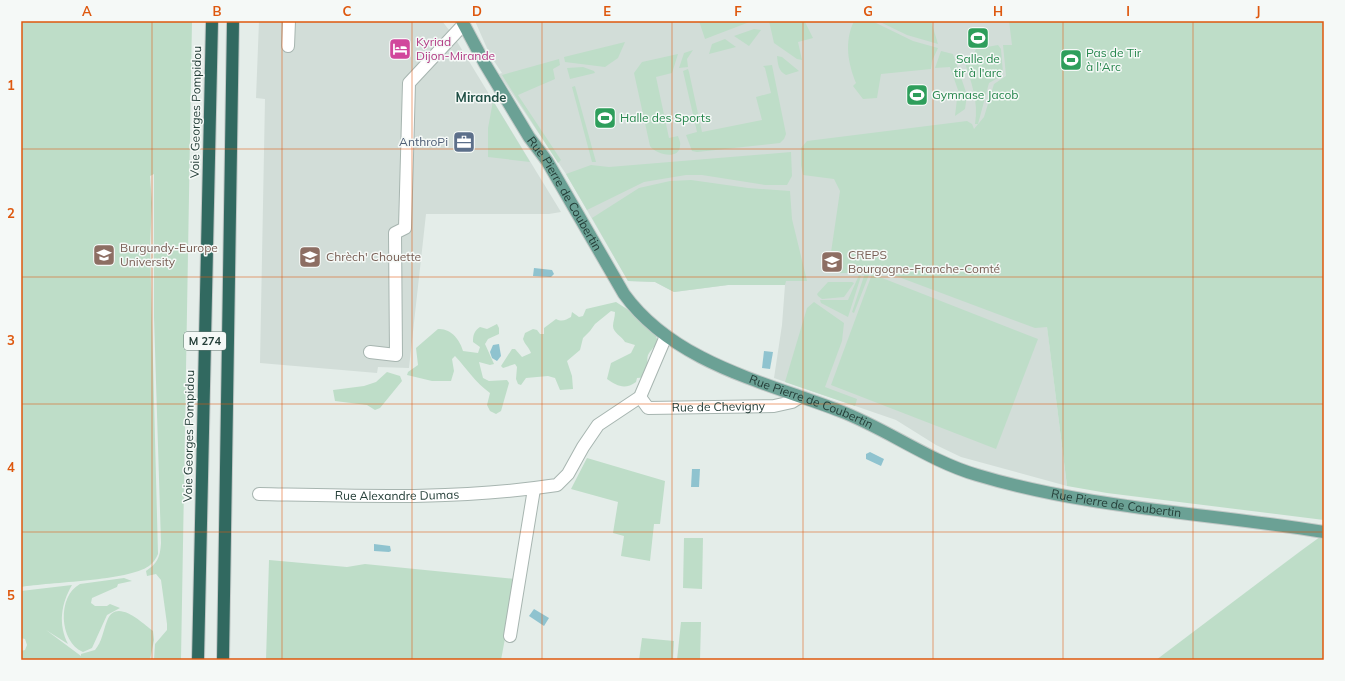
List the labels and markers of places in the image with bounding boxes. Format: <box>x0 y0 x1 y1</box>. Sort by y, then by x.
sports icon: Salle de tir à l'arc <box>965 25 991 51</box>
place label: Kyriad Dijon-Mirande <box>416 34 495 63</box>
hotel icon: Kyriad Dijon-Mirande <box>387 36 413 62</box>
place label: Pas de Tir à l'Arc <box>1086 45 1142 74</box>
sports icon: Pas de Tir à l'Arc <box>1058 47 1084 73</box>
place label: Salle de tir à l'arc <box>954 51 1002 80</box>
sports icon: Gymnase Jacob <box>904 82 930 108</box>
place label: Gymnase Jacob <box>932 87 1019 102</box>
sports icon: Halle des Sports <box>592 105 618 131</box>
place label: Halle des Sports <box>620 110 711 125</box>
office icon: AnthroPi <box>451 129 477 155</box>
place label: AnthroPi <box>399 134 448 149</box>
place label: Burgundy-Europe University <box>120 240 218 269</box>
school or university icon: Burgundy-Europe University <box>91 242 117 268</box>
school or university icon: Chrèch' Chouette <box>297 244 323 270</box>
place label: CREPS Bourgogne-Franche-Comté <box>848 247 1000 276</box>
place label: Chrèch' Chouette <box>326 249 421 264</box>
school or university icon: CREPS Bourgogne-Franche-Comté <box>819 249 845 275</box>

